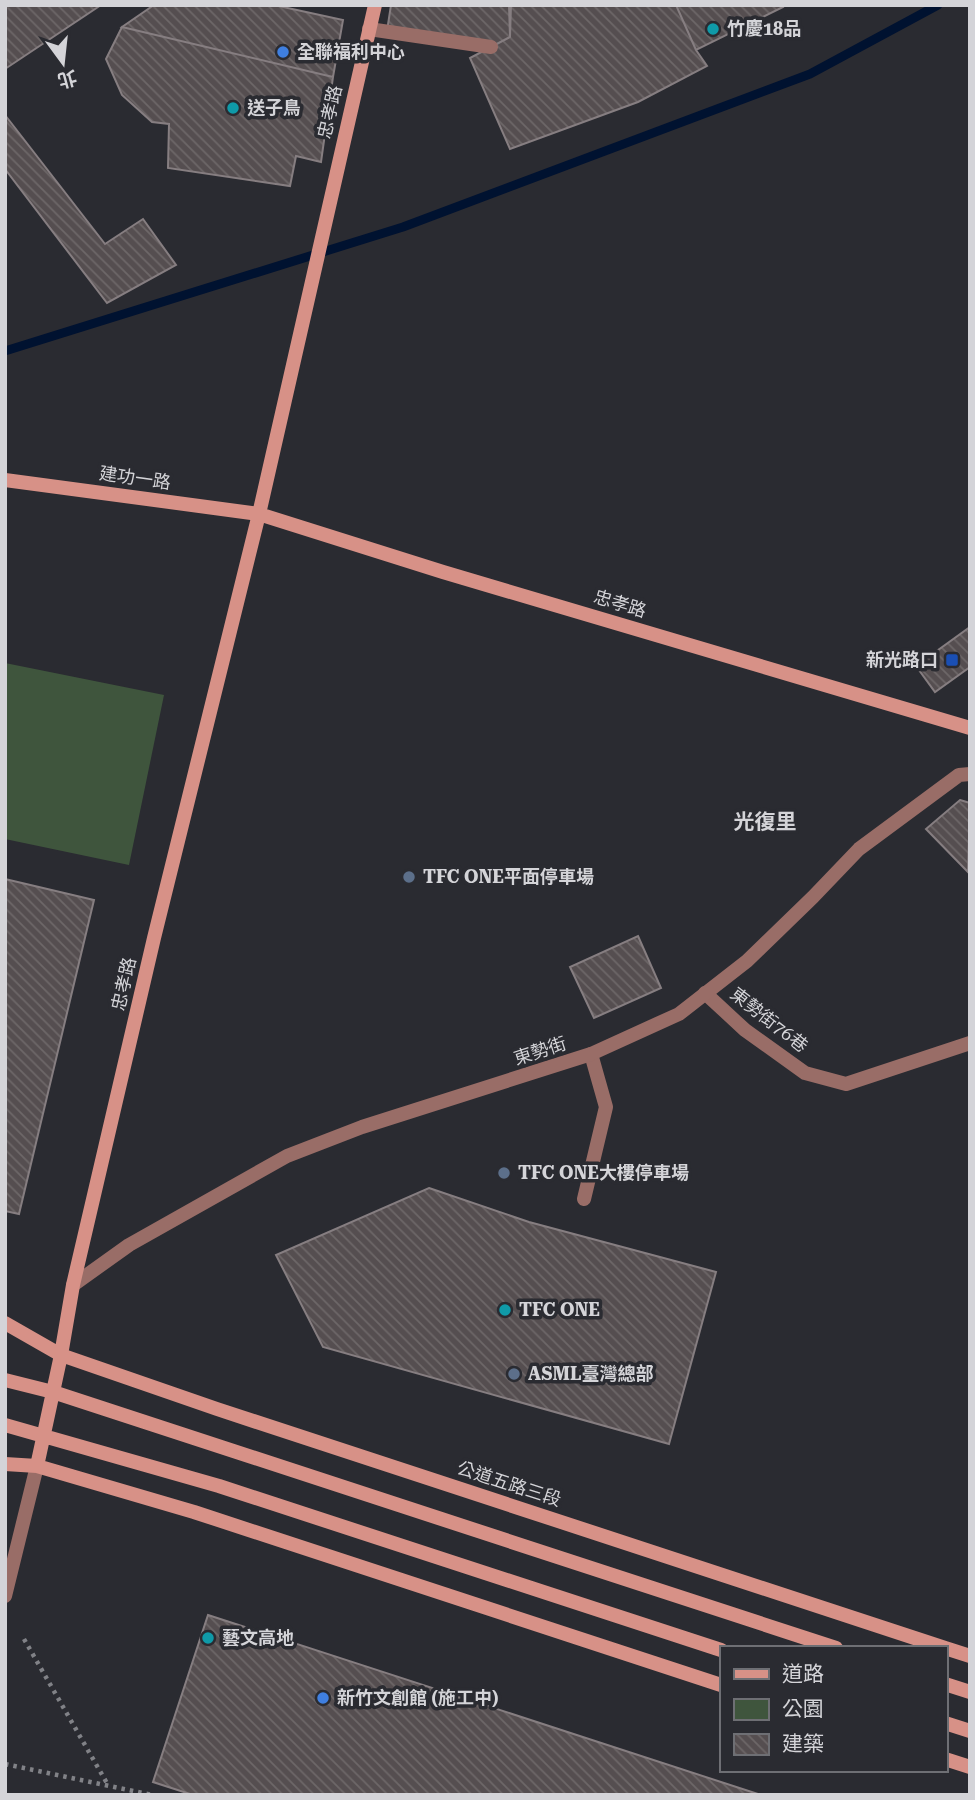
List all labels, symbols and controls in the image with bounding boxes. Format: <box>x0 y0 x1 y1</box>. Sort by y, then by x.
place label: 竹慶18品 <box>727 18 801 39</box>
marker: 竹慶18品 <box>705 21 721 37</box>
north arrow <box>28 28 98 98</box>
place label: 全聯福利中心 <box>297 41 405 62</box>
marker: 全聯福利中心 <box>275 44 291 60</box>
text: 北 <box>55 65 79 93</box>
street label: 忠孝路 <box>313 83 346 141</box>
place label: 送子鳥 <box>247 97 301 118</box>
marker: 送子鳥 <box>225 100 241 116</box>
street label: 建功一路 <box>98 462 172 493</box>
street label: 忠孝路 <box>591 586 649 621</box>
place label: 新光路口 <box>866 649 938 670</box>
marker: 新光路口 <box>944 652 960 668</box>
district label: 光復里 <box>734 810 797 834</box>
place label: TFC ONE平面停車場 <box>423 866 594 887</box>
marker: TFC ONE平面停車場 <box>401 869 417 885</box>
street label: 忠孝路 <box>107 955 140 1013</box>
street label: 東勢街76巷 <box>727 983 812 1056</box>
street label: 東勢街 <box>511 1032 569 1069</box>
place label: TFC ONE大樓停車場 <box>518 1162 689 1183</box>
marker: TFC ONE大樓停車場 <box>496 1165 512 1181</box>
place label: TFC ONE <box>519 1299 600 1320</box>
marker: TFC ONE <box>497 1302 513 1318</box>
place label: ASML臺灣總部 <box>528 1363 653 1384</box>
marker: ASML臺灣總部 <box>506 1366 522 1382</box>
street label: 公道五路三段 <box>455 1457 564 1510</box>
place label: 藝文高地 <box>222 1627 294 1648</box>
marker: 藝文高地 <box>200 1630 216 1646</box>
legend <box>720 1646 947 1772</box>
text: 道路 <box>782 1662 824 1686</box>
place label: 新竹文創館 (施工中) <box>337 1687 498 1708</box>
marker: 新竹文創館 (施工中) <box>315 1690 331 1706</box>
text: 公園 <box>782 1697 824 1721</box>
text: 建築 <box>782 1732 824 1756</box>

